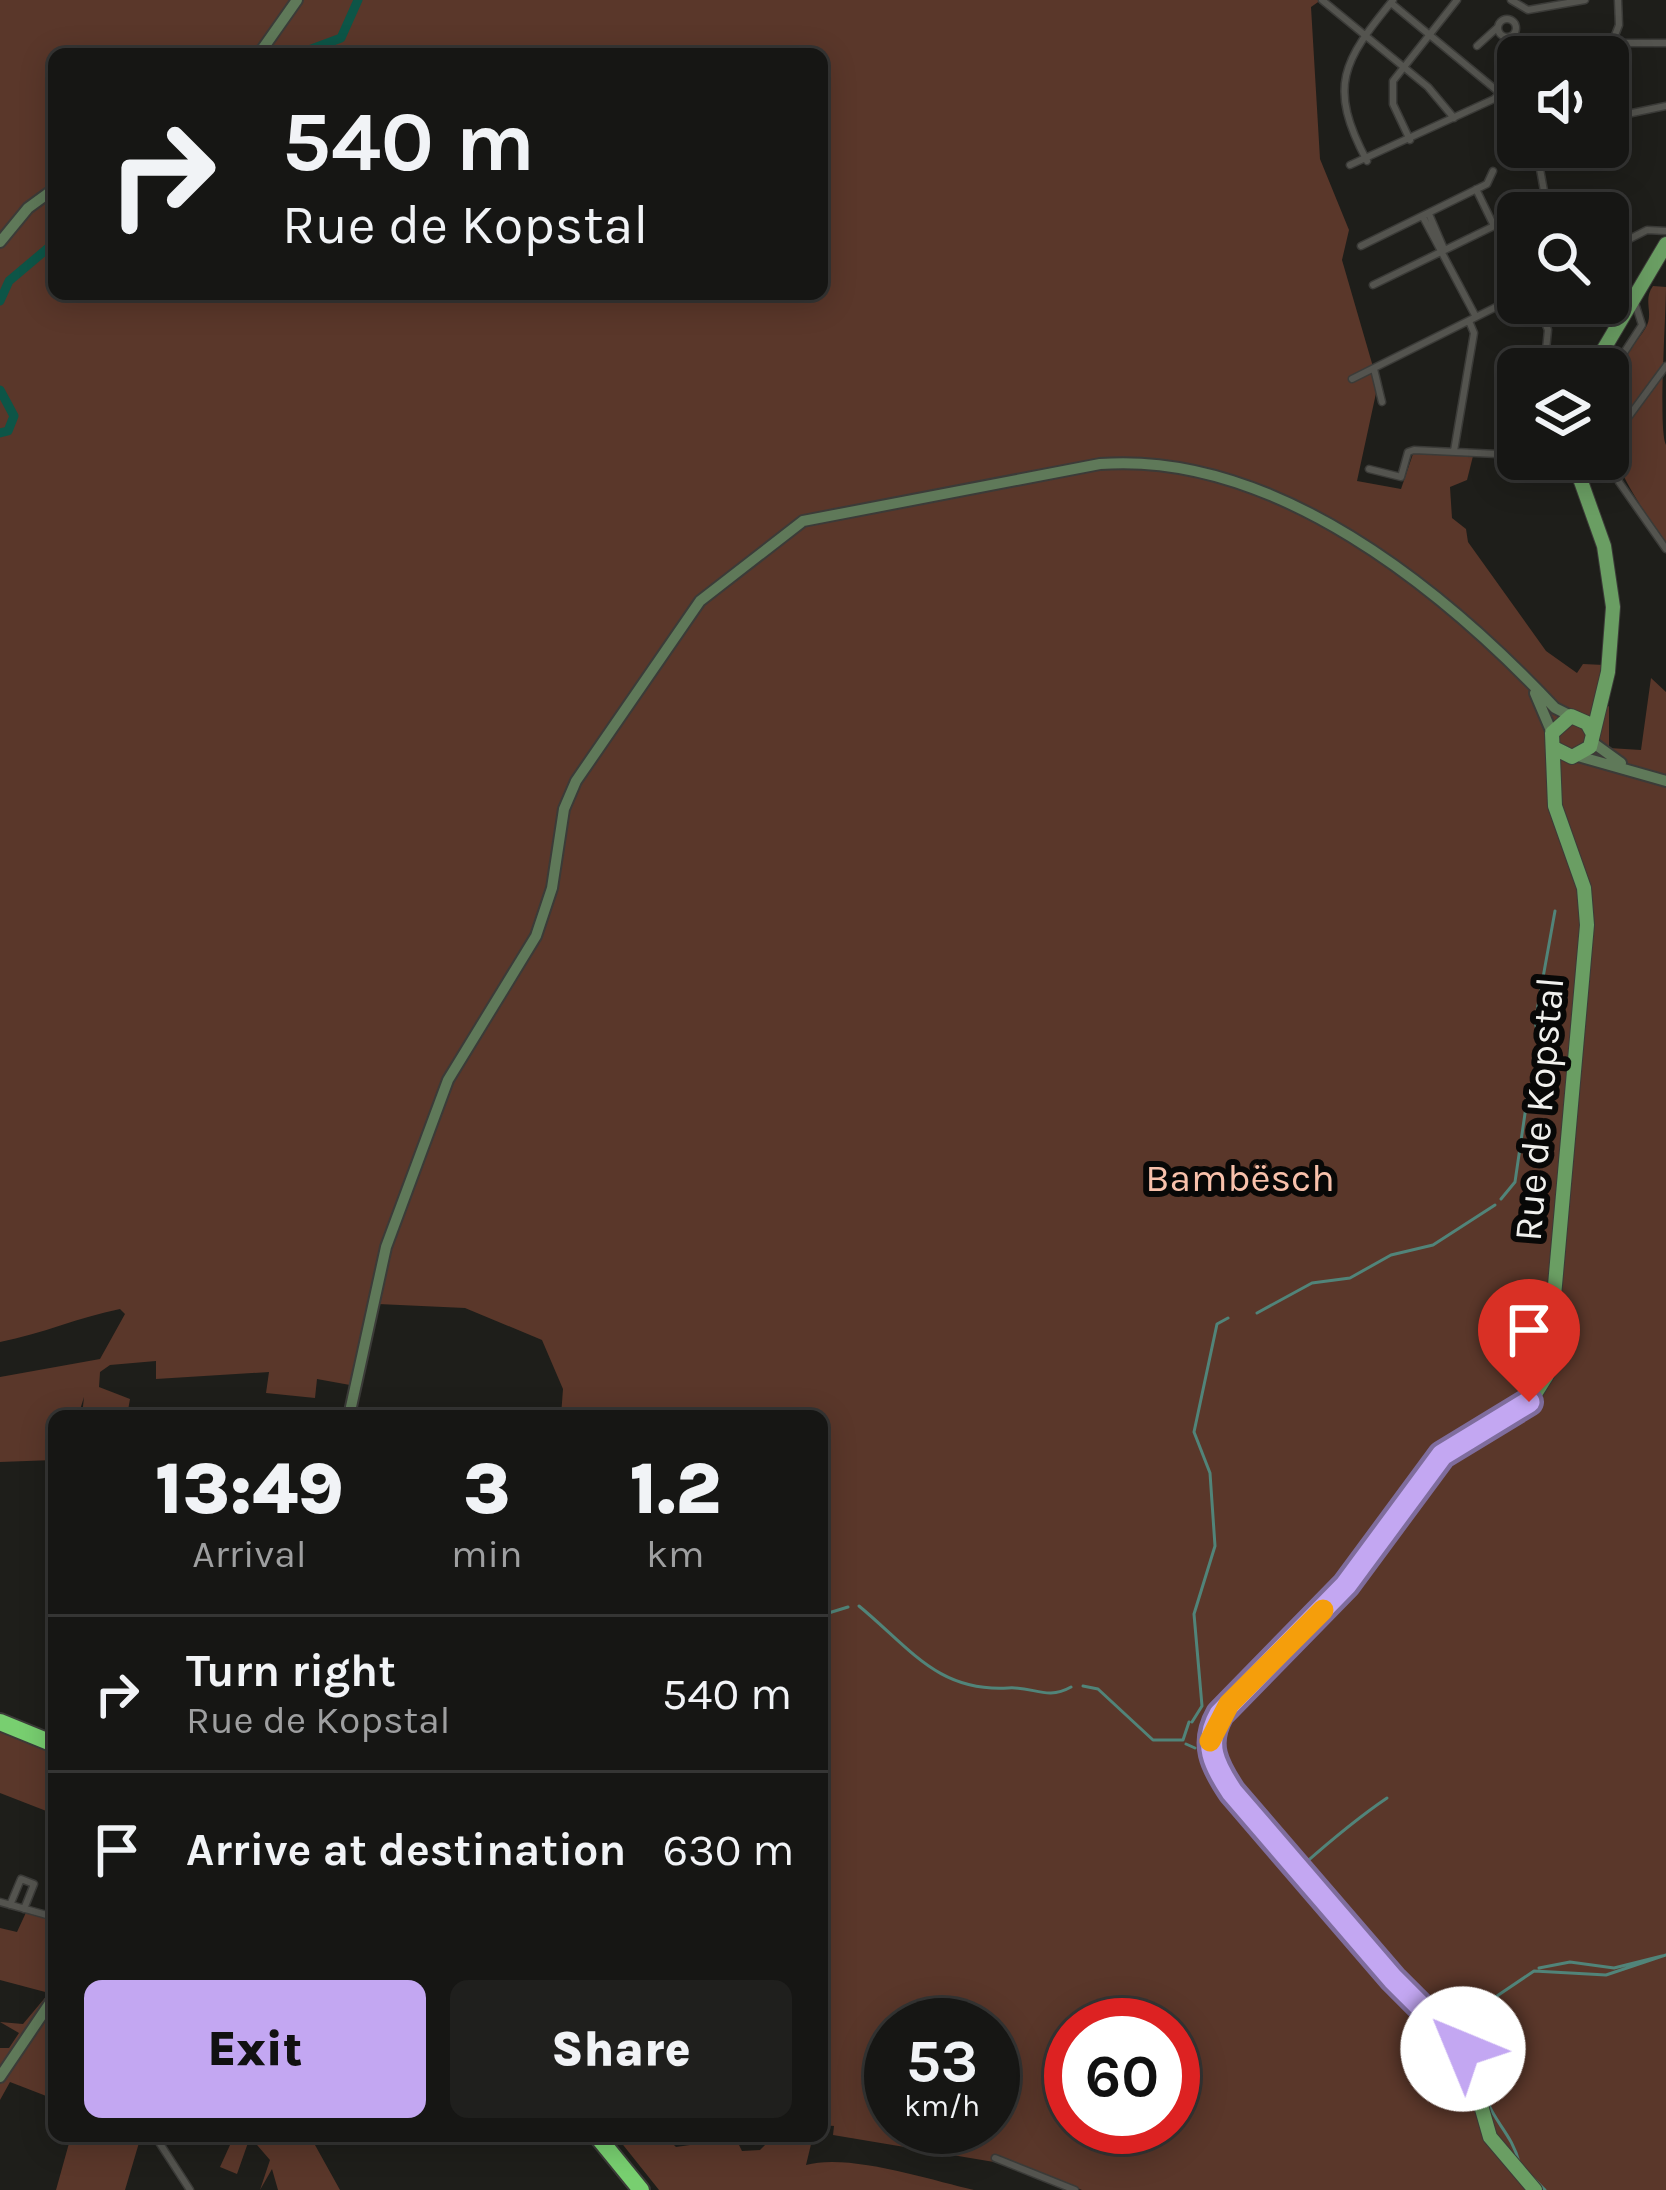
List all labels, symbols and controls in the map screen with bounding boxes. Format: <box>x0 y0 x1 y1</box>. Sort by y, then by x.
map controls <box>1497 36 1629 480</box>
button: sound <box>1497 36 1629 168</box>
text: 540 m <box>282 93 535 191</box>
icon: right <box>84 96 240 252</box>
button: search <box>1497 192 1629 324</box>
text: Rue de Kopstal <box>282 193 648 257</box>
button: layers <box>1497 348 1629 480</box>
street label: Rue de Kopstal <box>1505 975 1573 1243</box>
park label: Bambësch <box>1145 1155 1335 1201</box>
pin <box>1478 1279 1580 1402</box>
icon: arrive <box>1496 1297 1562 1363</box>
text: 13:49 <box>155 1447 344 1531</box>
text: 3 <box>463 1447 510 1531</box>
text: 1.2 <box>630 1447 721 1531</box>
text: Arrival <box>192 1531 307 1577</box>
text: min <box>451 1531 523 1577</box>
text: km <box>646 1531 705 1577</box>
text: Turn right <box>186 1645 396 1697</box>
icon: right <box>84 1661 150 1727</box>
text: 540 m <box>662 1668 792 1720</box>
text: Rue de Kopstal <box>186 1697 451 1743</box>
icon: arrive <box>84 1817 150 1883</box>
text: Arrive at destination <box>186 1824 626 1876</box>
text: 630 m <box>662 1824 794 1876</box>
button: Exit <box>84 1980 426 2118</box>
button: Share <box>450 1980 792 2118</box>
position arrow <box>1400 1986 1526 2112</box>
speed limit sign: 60 <box>1044 1998 1200 2154</box>
text: 53 <box>906 2026 978 2096</box>
text: km/h <box>904 2088 980 2124</box>

